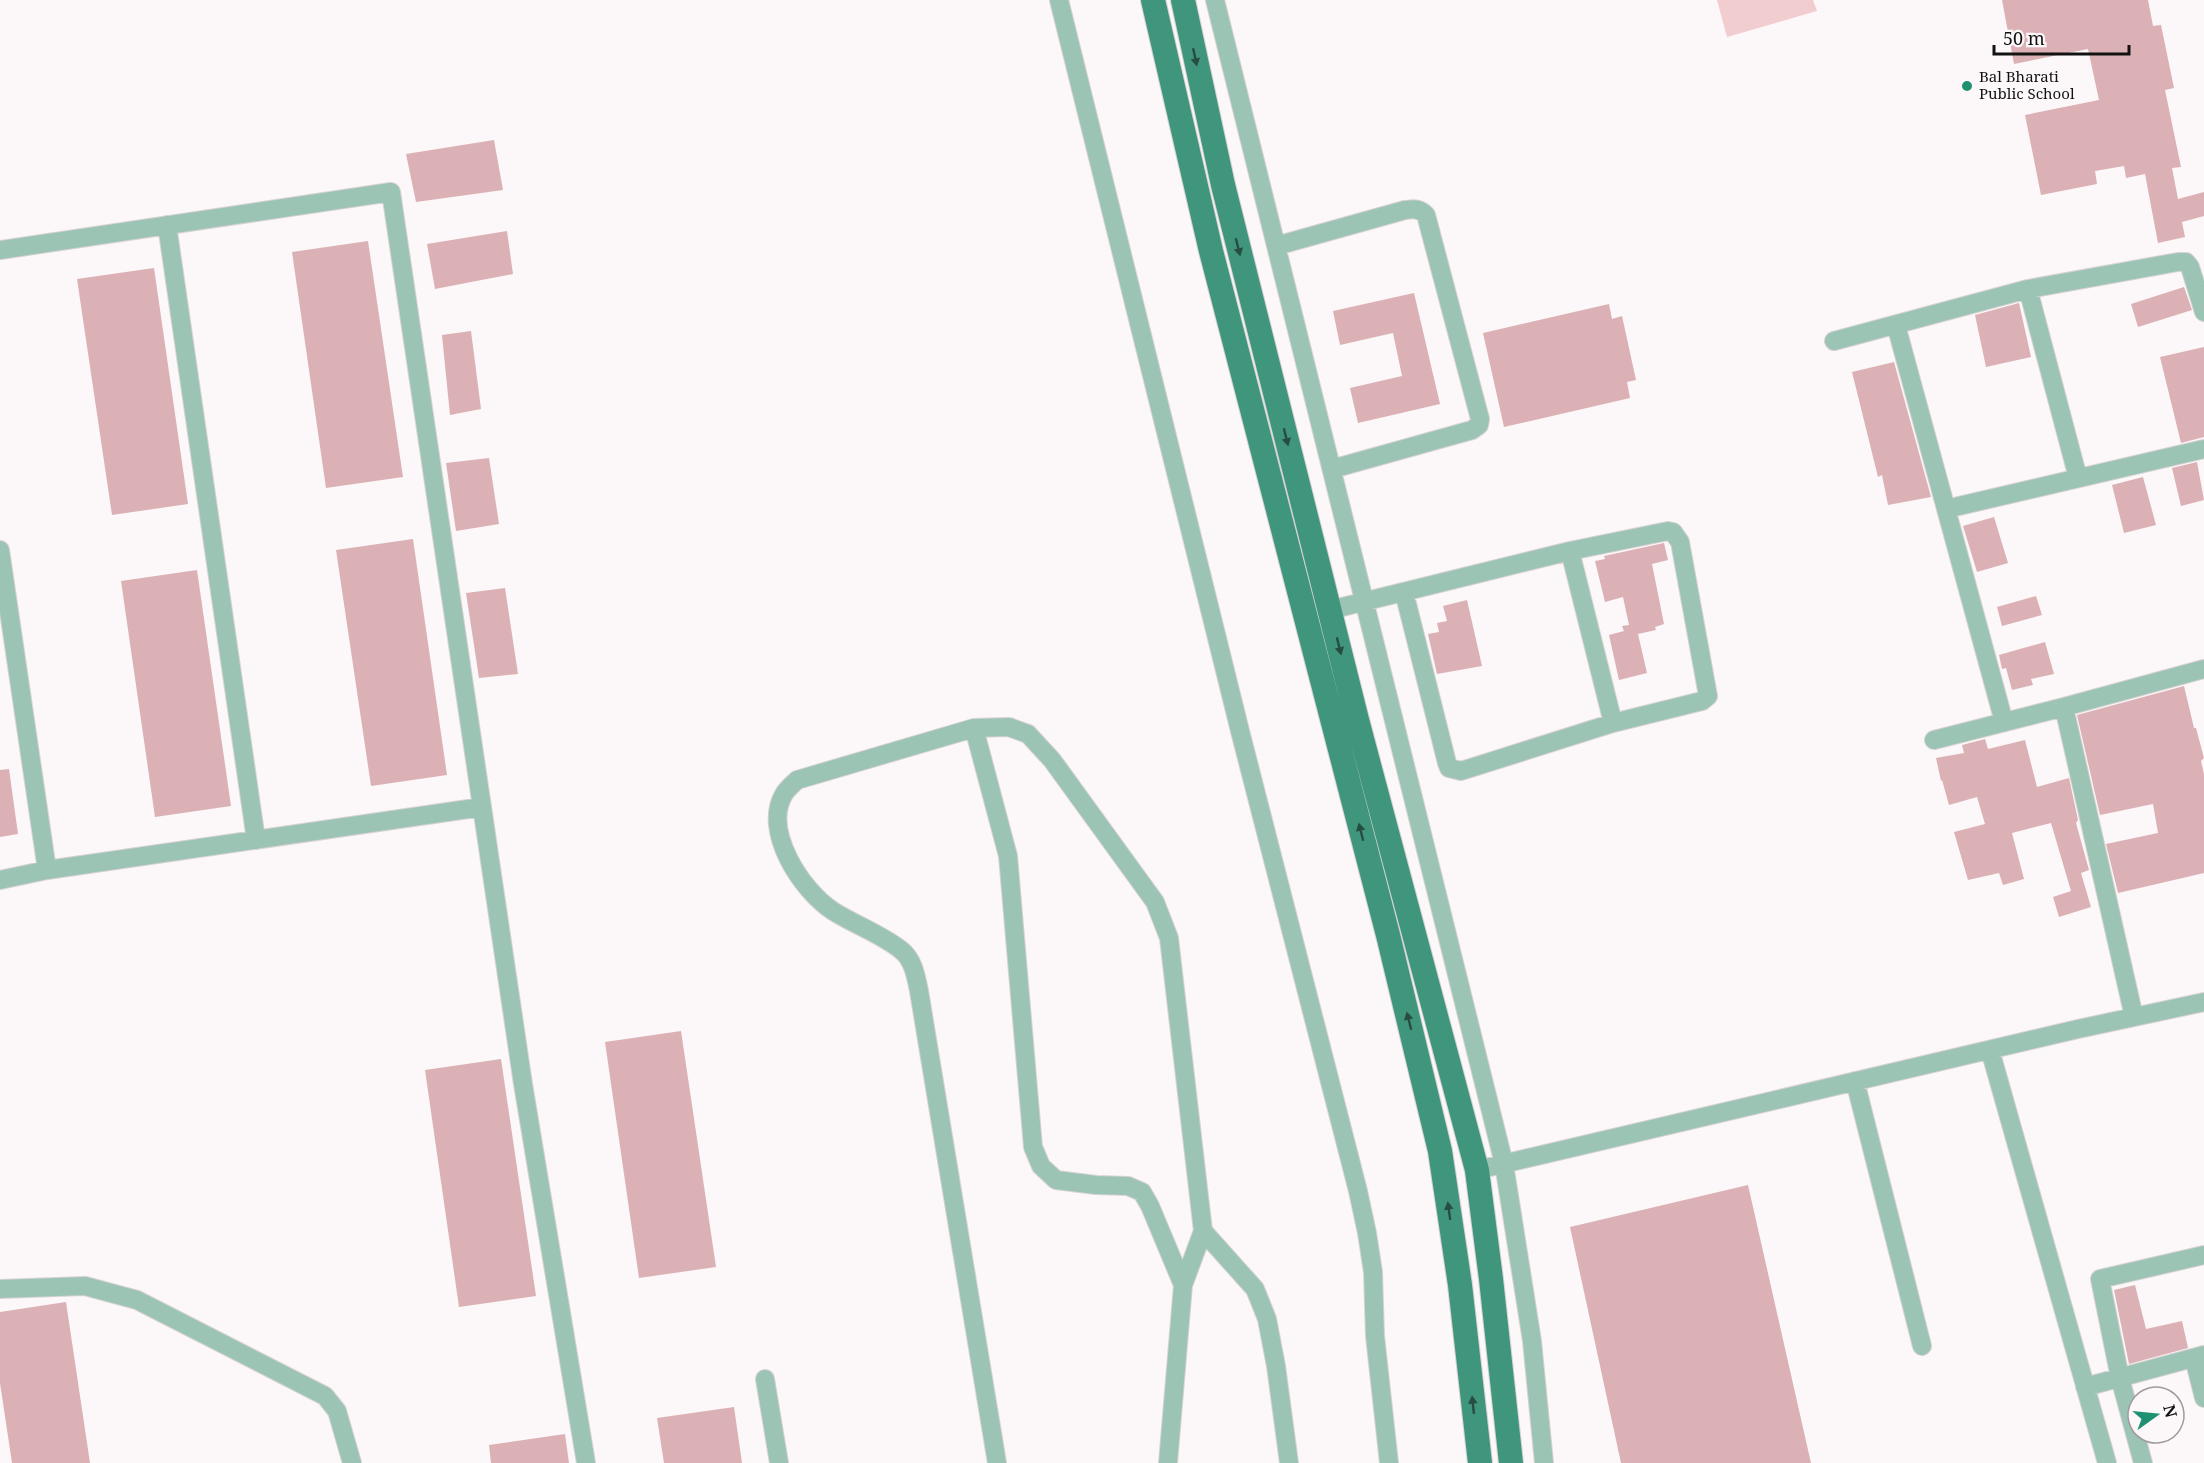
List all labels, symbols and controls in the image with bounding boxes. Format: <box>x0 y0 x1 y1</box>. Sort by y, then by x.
scale bar <box>1994 18 2129 56</box>
text: 50 m <box>2003 26 2045 50</box>
one-way arrow <box>1191 48 1201 67</box>
place label: Bal Bharati Public School <box>1979 66 2075 103</box>
marker: Bal Bharati Public School <box>1960 79 1974 93</box>
one-way arrow <box>1234 238 1244 257</box>
one-way arrow <box>1281 427 1291 446</box>
one-way arrow <box>1334 637 1344 655</box>
one-way arrow <box>1356 823 1366 841</box>
one-way arrow <box>1403 1012 1413 1030</box>
one-way arrow <box>1445 1202 1454 1221</box>
north arrow <box>2126 1385 2186 1445</box>
one-way arrow <box>1469 1395 1478 1414</box>
text: N <box>2158 1402 2183 1420</box>

